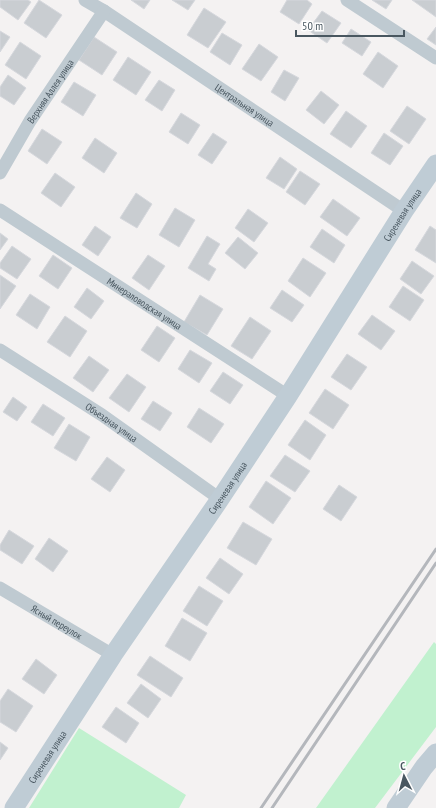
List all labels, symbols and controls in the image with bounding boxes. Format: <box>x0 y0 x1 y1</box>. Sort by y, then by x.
scale bar <box>296 12 404 38</box>
text: 50 m <box>302 18 323 33</box>
street label: Верхняя Аллея улица <box>24 57 77 126</box>
street label: Центральная улица <box>212 81 276 129</box>
street label: Сиреневая улица <box>381 186 424 244</box>
street label: Минераловодская улица <box>104 275 184 333</box>
street label: Объездная улица <box>83 400 140 445</box>
street label: Сиреневая улица <box>206 459 250 517</box>
street label: Ясный переулок <box>29 602 85 642</box>
street label: Сиреневая улица <box>26 728 69 786</box>
north arrow <box>384 756 424 796</box>
text: С <box>400 759 406 773</box>

